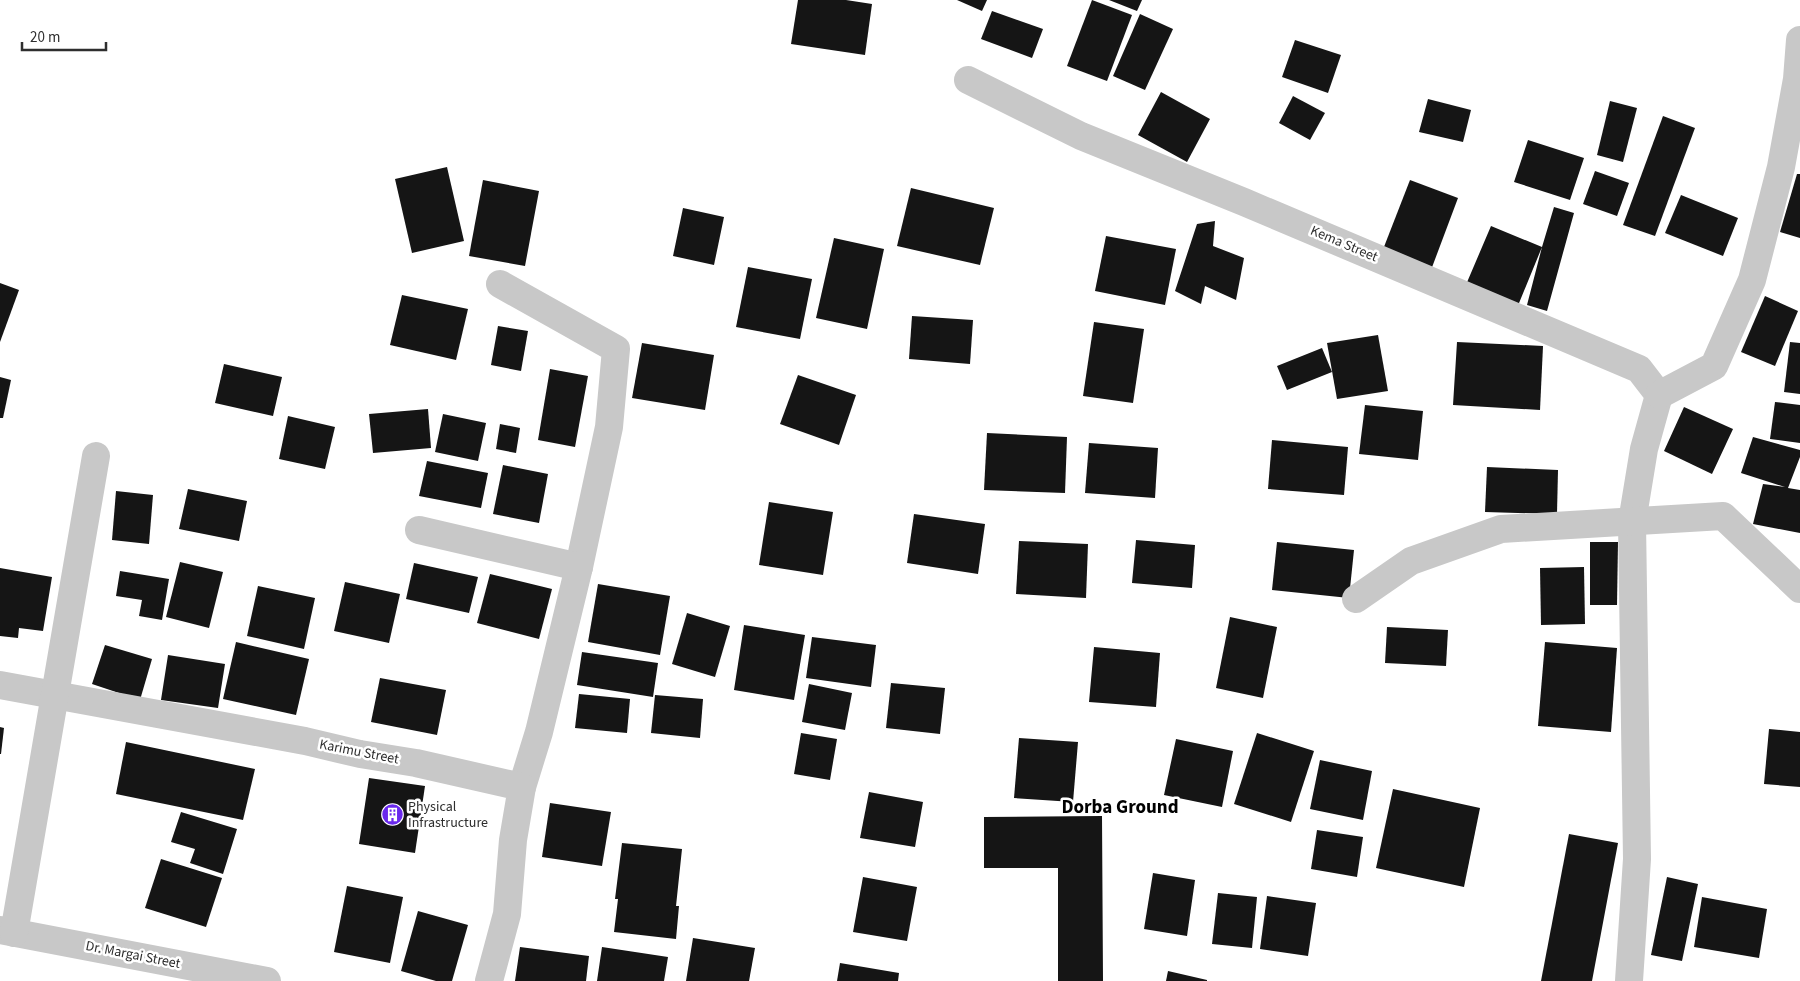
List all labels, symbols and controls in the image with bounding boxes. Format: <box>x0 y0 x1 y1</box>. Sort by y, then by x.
scale bar <box>22 20 106 52</box>
text: 20 m <box>30 27 60 48</box>
street label: Kema Street <box>1307 221 1381 267</box>
street label: Karimu Street <box>318 734 401 770</box>
district label: Dorba Ground <box>1061 794 1179 821</box>
place label: Physical Infrastructure <box>408 797 488 833</box>
building icon: Physical Infrastructure <box>380 803 404 827</box>
street label: Dr. Margai Street <box>84 936 182 974</box>

